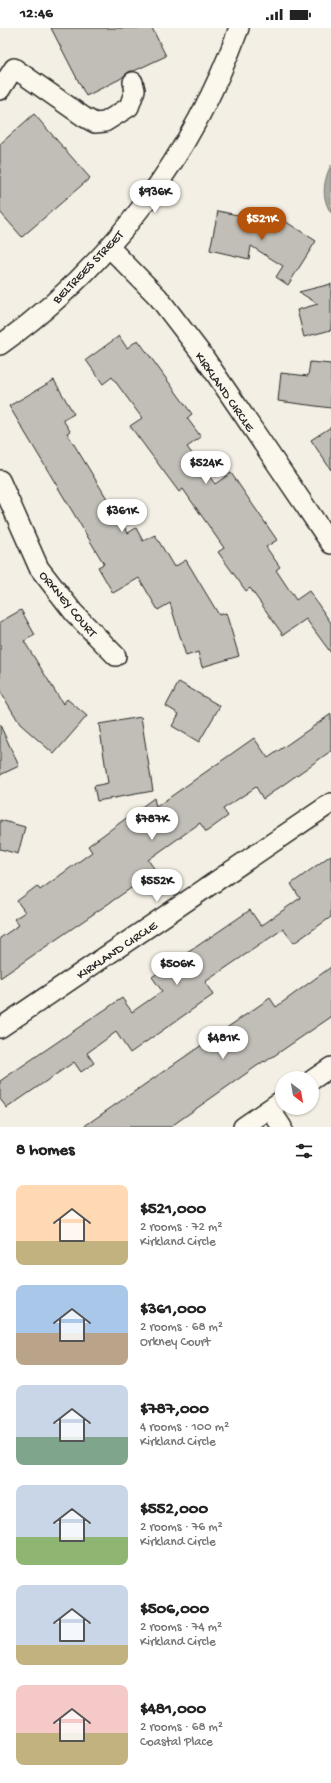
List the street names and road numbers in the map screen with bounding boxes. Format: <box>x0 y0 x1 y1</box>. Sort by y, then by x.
street label: BELTREES STREET <box>49 227 128 308</box>
street label: KIRKLAND CIRCLE <box>191 350 257 436</box>
street label: ORKNEY COURT <box>35 568 100 641</box>
street label: KIRKLAND CIRCLE <box>74 918 161 983</box>

